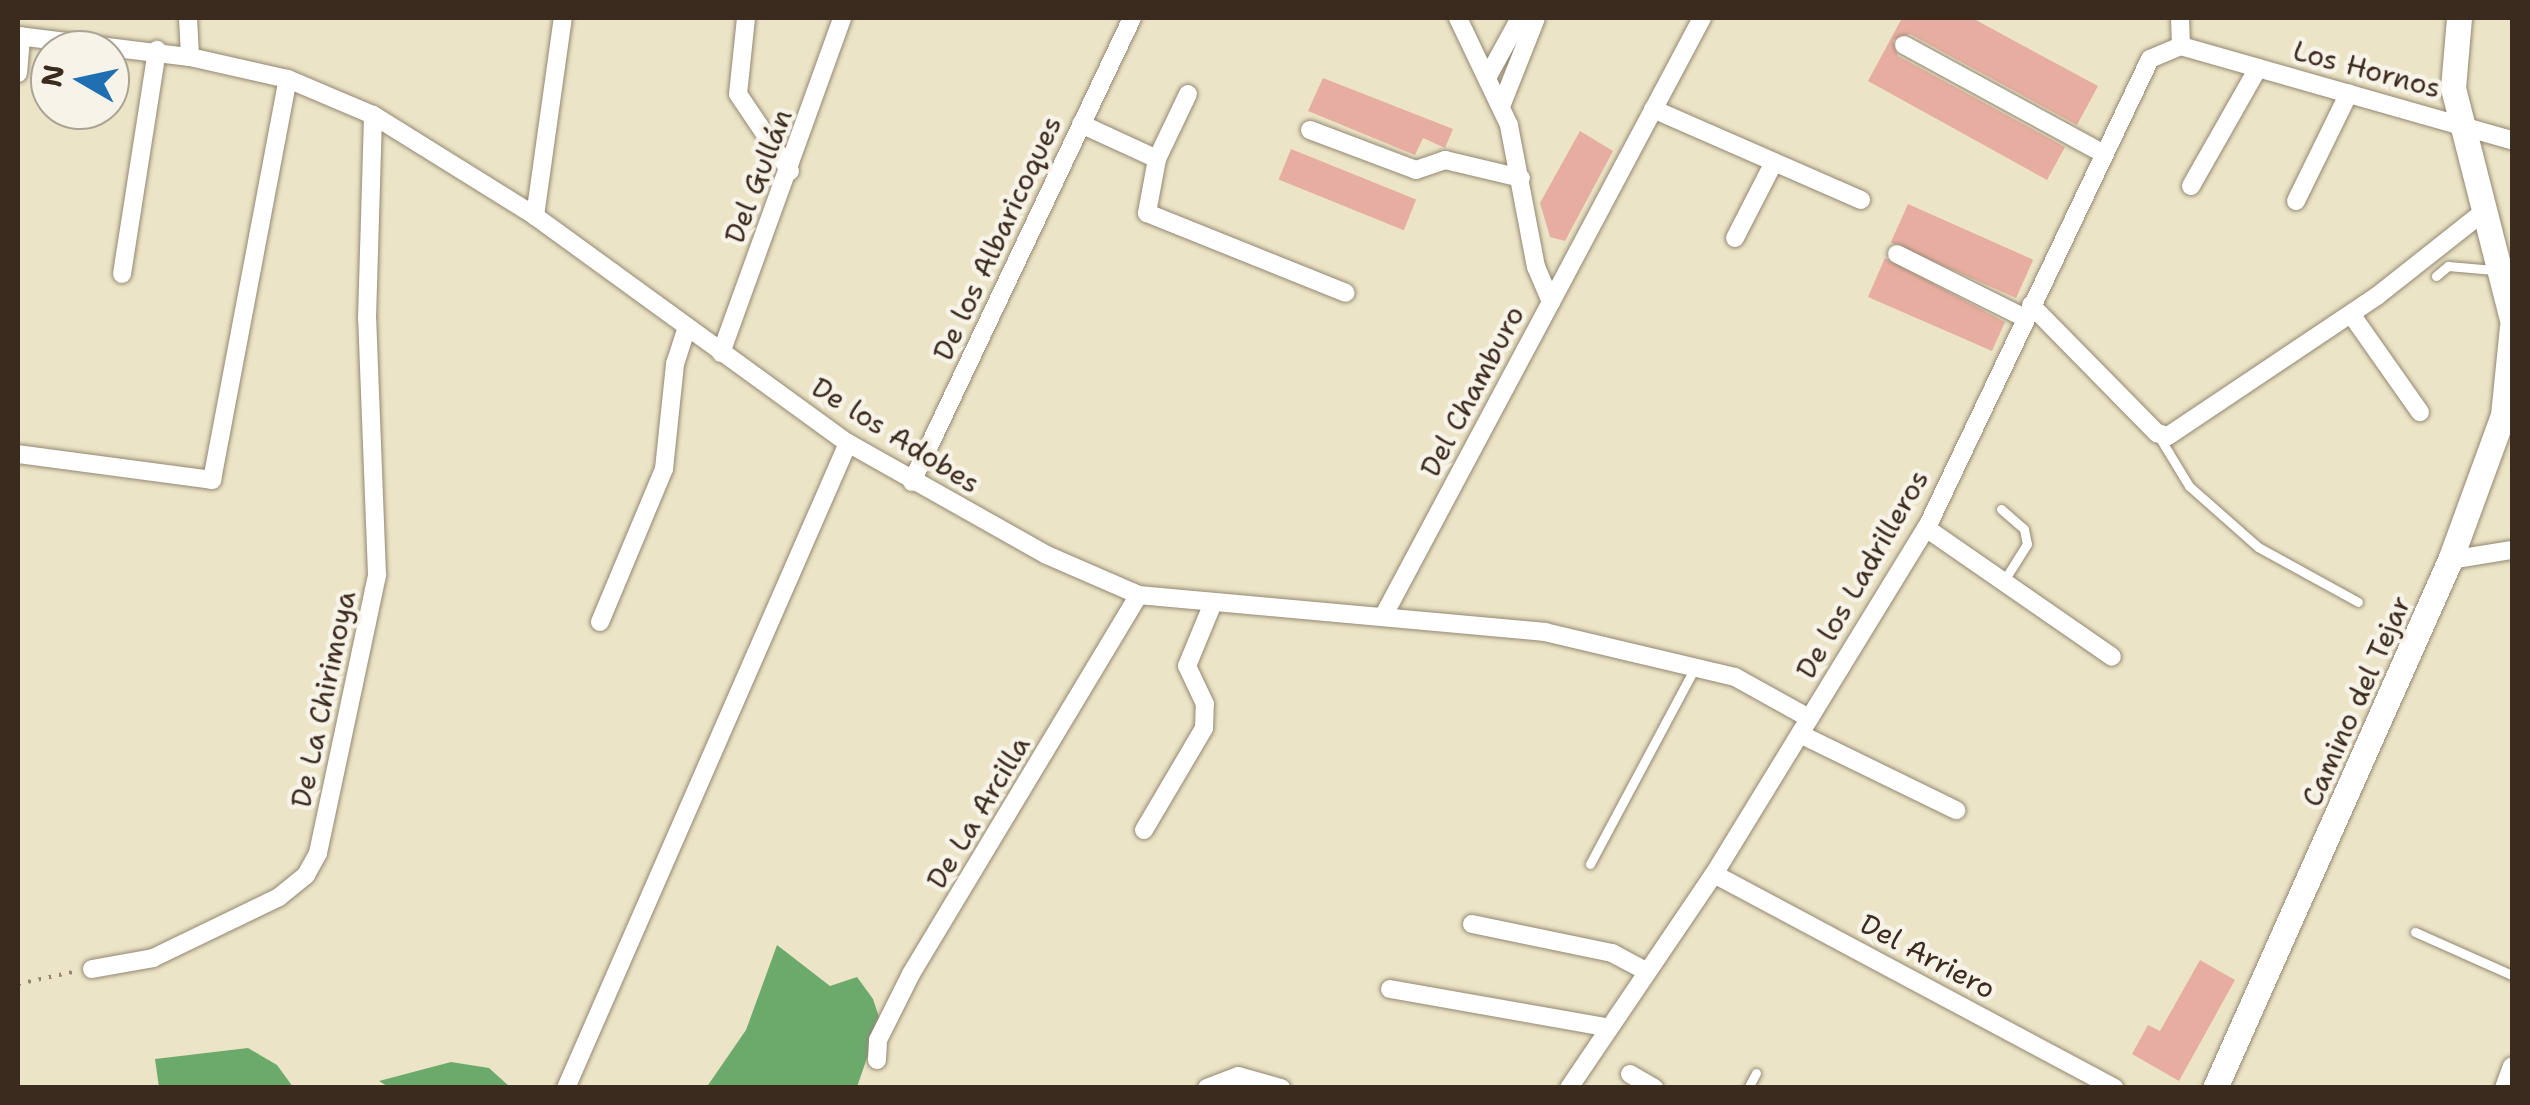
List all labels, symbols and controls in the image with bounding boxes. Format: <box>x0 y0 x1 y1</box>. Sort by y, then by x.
north arrow <box>30 30 130 130</box>
street label: Los Hornos <box>2290 33 2444 105</box>
text: N <box>32 62 73 90</box>
street label: Del Gullán <box>717 104 799 248</box>
street label: De los Albaricoques <box>926 111 1068 365</box>
street label: Del Chamburo <box>1413 300 1531 482</box>
street label: De los Adobes <box>806 370 986 500</box>
street label: De los Ladrilleros <box>1789 464 1935 684</box>
street label: De La Chirimoya <box>284 588 362 810</box>
street label: Camino del Tejar <box>2294 590 2418 812</box>
street label: De La Arcilla <box>919 730 1037 894</box>
street label: Del Arriero <box>1855 906 2001 1006</box>

